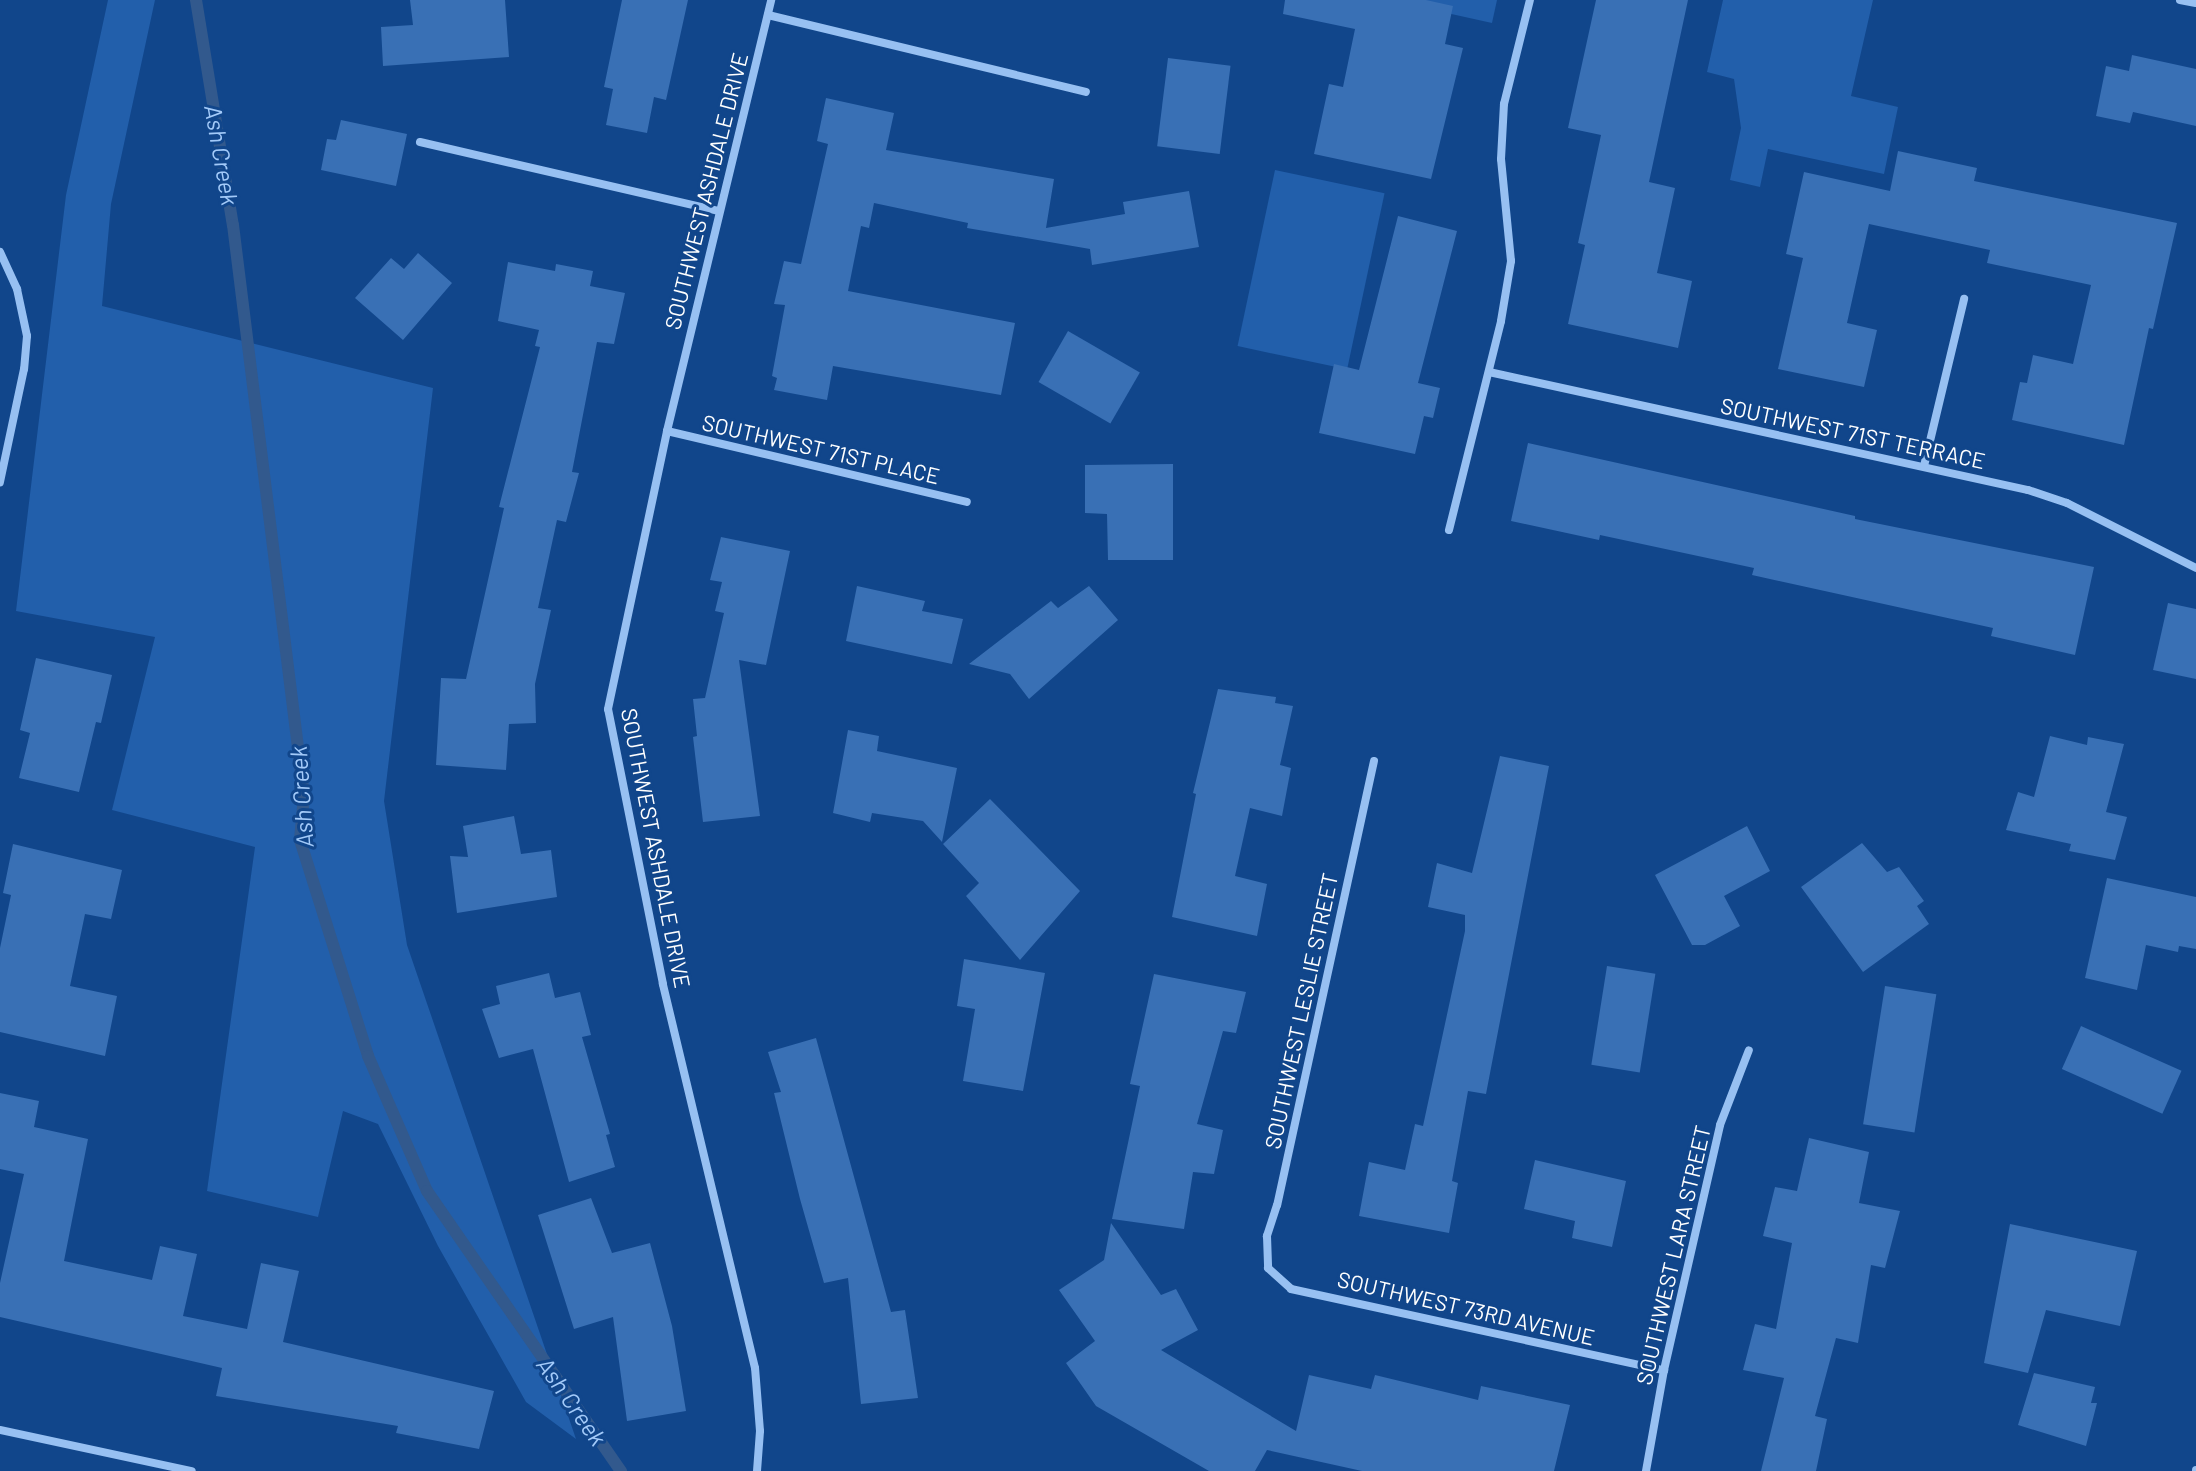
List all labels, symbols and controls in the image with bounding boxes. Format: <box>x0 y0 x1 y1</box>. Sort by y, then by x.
street label: SOUTHWEST ASHDALE DRIVE <box>659 50 753 332</box>
water label: Ash Creek <box>199 103 245 207</box>
street label: SOUTHWEST 71ST TERRACE <box>1718 392 1988 474</box>
street label: SOUTHWEST 71ST PLACE <box>700 409 942 489</box>
street label: SOUTHWEST ASHDALE DRIVE <box>616 706 696 990</box>
water label: Ash Creek <box>283 745 319 849</box>
street label: SOUTHWEST LESLIE STREET <box>1259 871 1343 1151</box>
street label: SOUTHWEST LARA STREET <box>1630 1123 1716 1387</box>
street label: SOUTHWEST 73RD AVENUE <box>1335 1266 1597 1350</box>
water label: Ash Creek <box>531 1351 613 1451</box>

